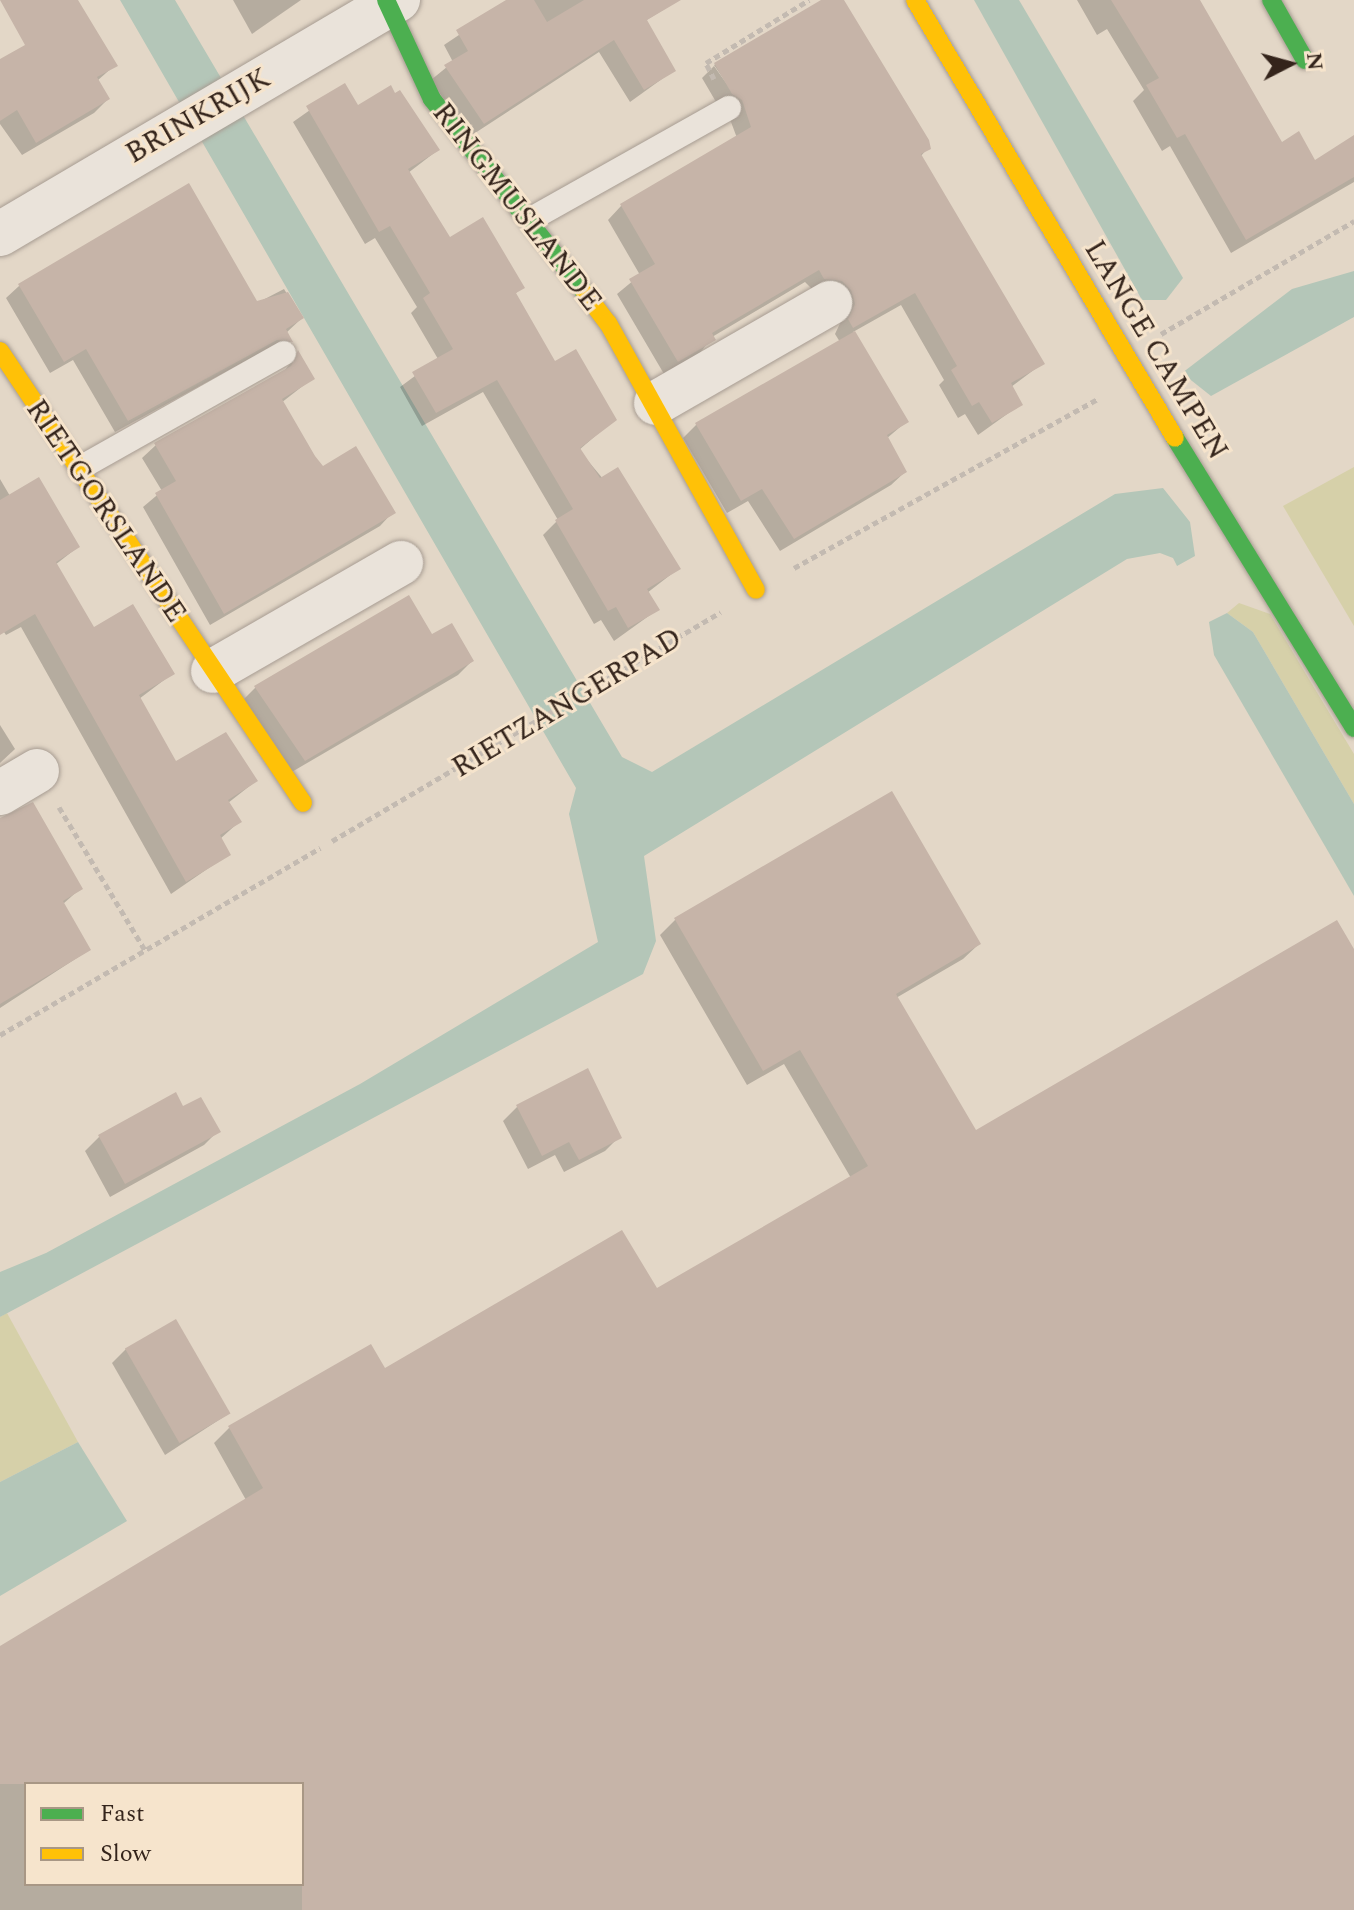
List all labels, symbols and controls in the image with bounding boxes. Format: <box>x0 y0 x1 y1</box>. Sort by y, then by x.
north arrow <box>1250 24 1330 104</box>
text: N <box>1297 51 1332 72</box>
street label: BRINKRIJK <box>119 60 277 172</box>
street label: RINGMUSLANDE <box>424 96 610 318</box>
street label: LANGE CAMPEN <box>1076 234 1236 466</box>
street label: RIETGORSLANDE <box>18 392 194 630</box>
street label: RIETZANGERPAD <box>445 620 689 786</box>
legend <box>24 1782 304 1886</box>
text: Fast <box>100 1796 145 1832</box>
text: Slow <box>100 1836 151 1872</box>

